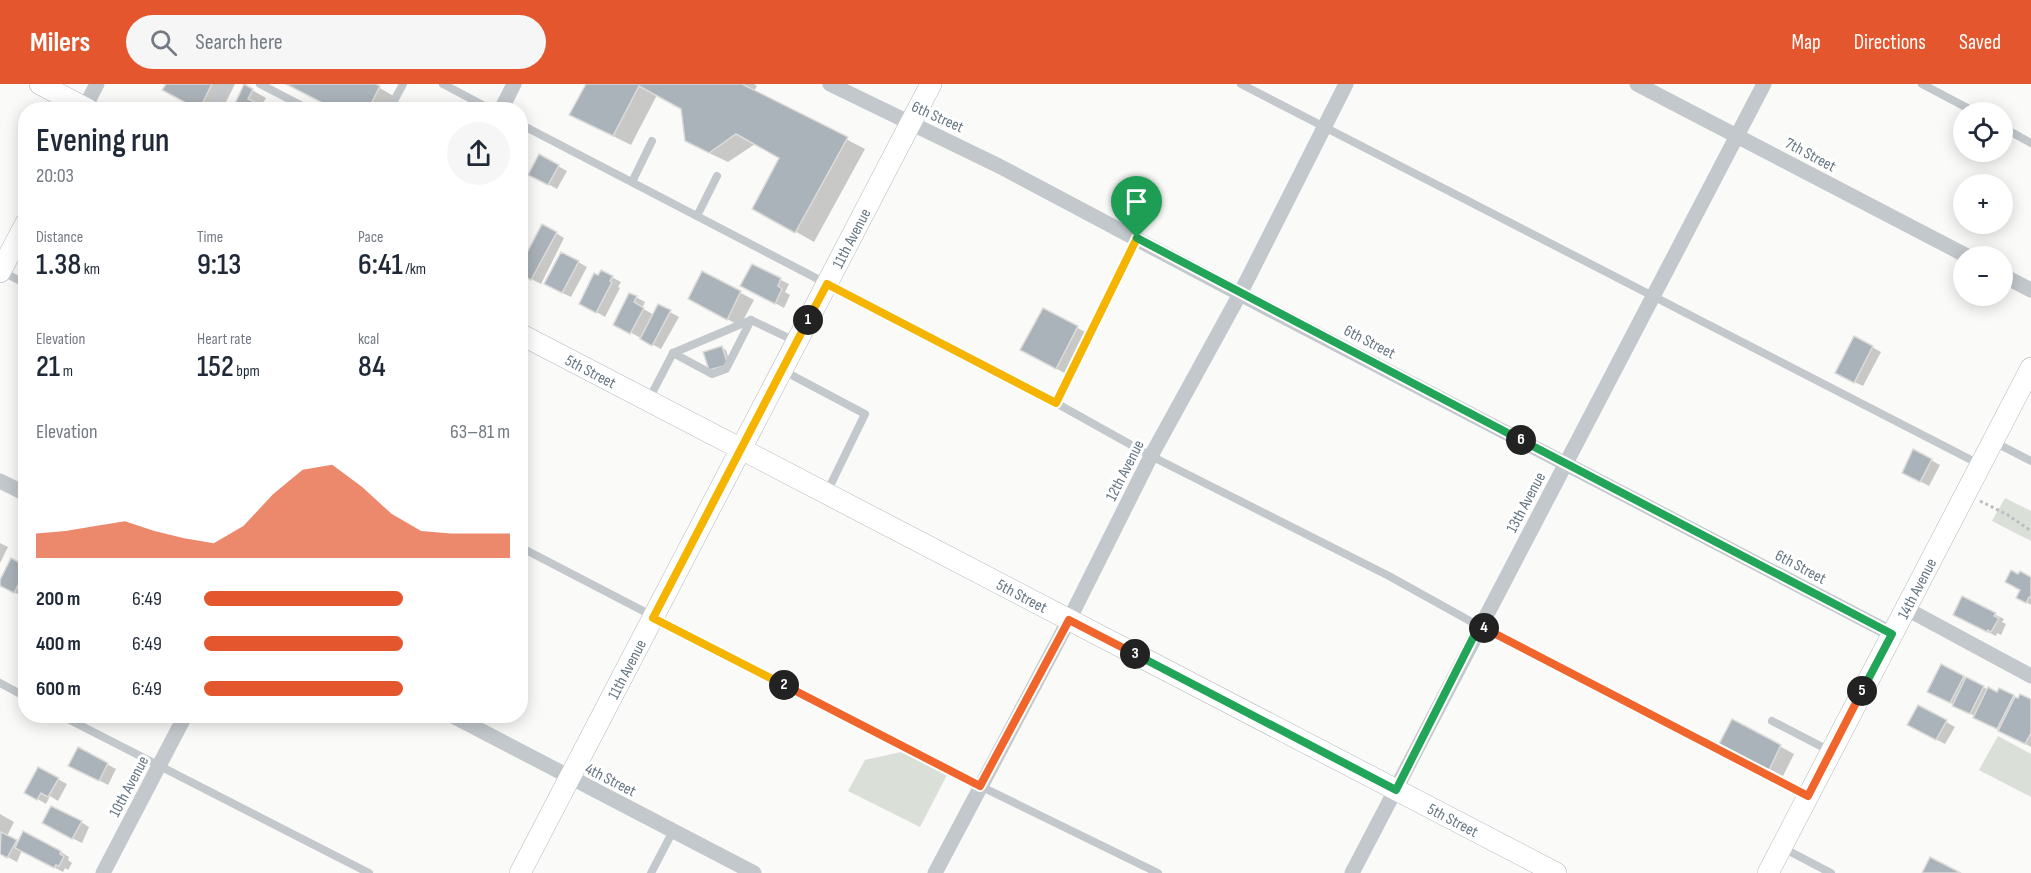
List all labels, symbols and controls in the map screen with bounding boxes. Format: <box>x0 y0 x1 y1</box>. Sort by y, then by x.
search box <box>126 15 546 69</box>
text: Milers <box>30 26 90 59</box>
icon: search <box>147 26 180 59</box>
text: Search here <box>195 29 283 56</box>
text: Map <box>1791 30 1821 55</box>
text: Directions <box>1854 30 1926 55</box>
text: Saved <box>1959 30 2001 55</box>
street label: 6th Street <box>908 97 967 137</box>
map controls <box>1953 102 2013 306</box>
button: locate <box>1953 102 2013 162</box>
text: Evening run <box>36 121 170 161</box>
button: share <box>447 122 510 185</box>
street label: 7th Street <box>1782 134 1839 177</box>
text: 20:03 <box>36 164 74 188</box>
button: + <box>1953 174 2013 234</box>
pin <box>1111 176 1162 238</box>
icon: arrive <box>1120 185 1153 218</box>
street label: 11th Avenue <box>829 206 875 272</box>
text: Distance <box>36 228 83 247</box>
text: Time <box>197 228 223 247</box>
text: Pace <box>358 228 383 247</box>
button: − <box>1953 246 2013 306</box>
text: 1.38 <box>36 247 81 283</box>
text: 9:13 <box>197 247 241 283</box>
text: 6:41 <box>358 247 403 283</box>
text: km <box>81 260 100 279</box>
text: /km <box>403 260 426 279</box>
pin: 1 <box>793 305 823 335</box>
text: 1 <box>805 310 811 329</box>
street label: 6th Street <box>1340 321 1398 363</box>
text: Elevation <box>36 330 85 349</box>
text: Heart rate <box>197 330 252 349</box>
text: kcal <box>358 330 379 349</box>
text: 21 <box>36 349 60 385</box>
text: 152 <box>197 349 234 385</box>
text: 84 <box>358 349 386 385</box>
street label: 5th Street <box>562 351 619 393</box>
text: m <box>60 362 73 381</box>
text: bpm <box>234 362 260 381</box>
text: Elevation <box>36 420 98 444</box>
text: 63–81 m <box>450 420 510 444</box>
pin: 6 <box>1506 425 1536 455</box>
text: 6 <box>1517 430 1525 449</box>
street label: 12th Avenue <box>1102 437 1149 504</box>
street label: 13th Avenue <box>1503 469 1550 536</box>
street label: 6th Street <box>1772 546 1829 589</box>
street label: 14th Avenue <box>1894 555 1941 623</box>
street label: 5th Street <box>993 576 1050 618</box>
text: 200 m <box>36 587 80 611</box>
text: 6:49 <box>132 587 162 611</box>
pin: 4 <box>1469 613 1499 643</box>
text: 4 <box>1480 618 1488 637</box>
text: 400 m <box>36 632 81 656</box>
text: 6:49 <box>132 632 162 656</box>
street label: 11th Avenue <box>604 637 651 703</box>
pin: 3 <box>1120 639 1150 669</box>
text: 3 <box>1131 644 1139 663</box>
pin: 2 <box>769 670 799 700</box>
text: 2 <box>780 675 788 694</box>
pin: 5 <box>1847 676 1877 706</box>
text: 600 m <box>36 677 81 701</box>
text: 6:49 <box>132 677 162 701</box>
text: 5 <box>1858 681 1866 700</box>
street label: 10th Avenue <box>105 753 153 820</box>
street label: 4th Street <box>582 759 639 801</box>
street label: 5th Street <box>1424 800 1481 842</box>

